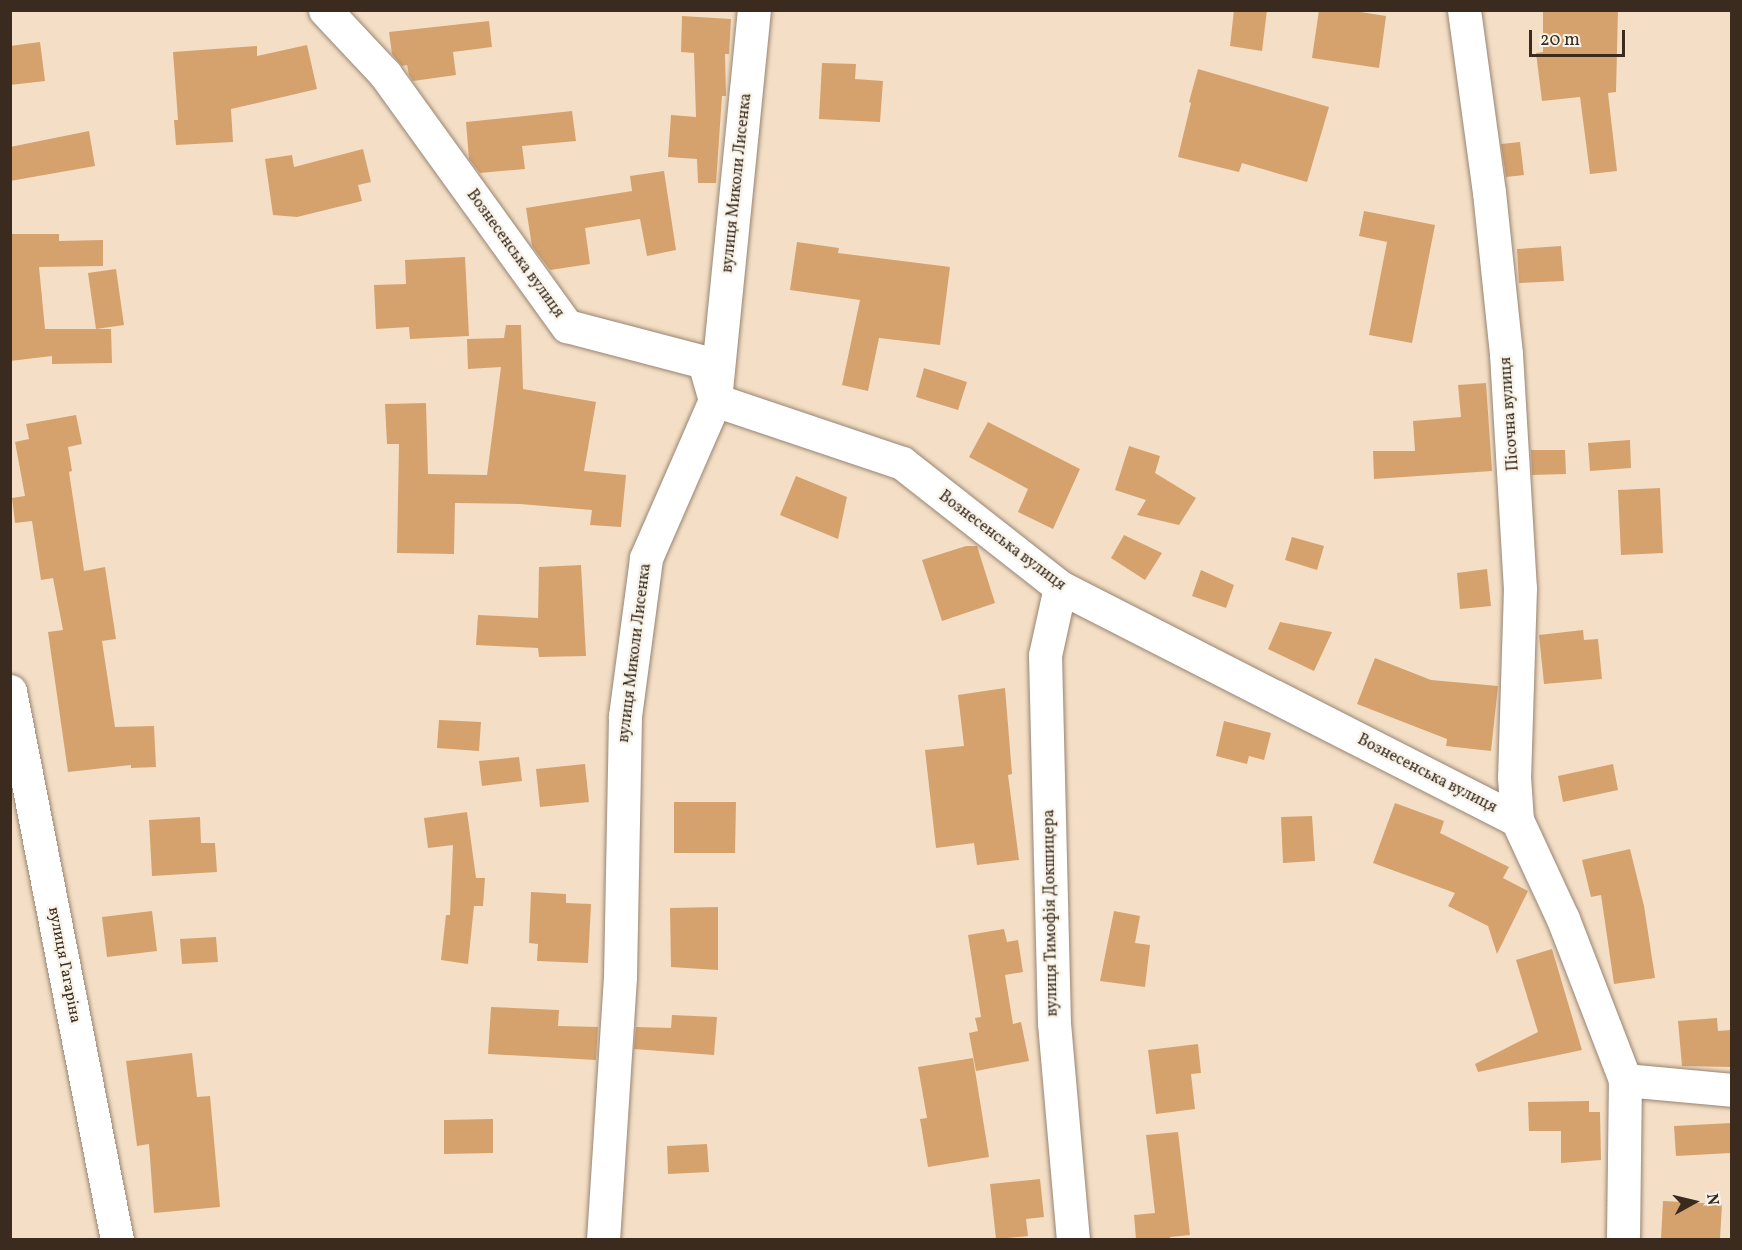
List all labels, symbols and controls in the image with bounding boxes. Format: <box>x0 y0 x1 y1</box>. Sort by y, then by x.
scale bar <box>1532 18 1628 56</box>
text: 20 m <box>1540 28 1580 53</box>
street label: вулиця Миколи Лисенка <box>718 92 756 274</box>
street label: Вознесенська вулиця <box>462 186 568 322</box>
street label: Пісочна вулиця <box>1496 356 1524 472</box>
street label: Вознесенська вулиця <box>935 487 1069 595</box>
street label: вулиця Миколи Лисенка <box>614 562 656 744</box>
street label: Вознесенська вулиця <box>1354 730 1500 818</box>
street label: вулиця Тимофія Докшицера <box>1040 809 1062 1017</box>
street label: вулиця Гагаріна <box>43 905 85 1025</box>
north arrow <box>1664 1172 1724 1232</box>
text: N <box>1700 1192 1724 1207</box>

